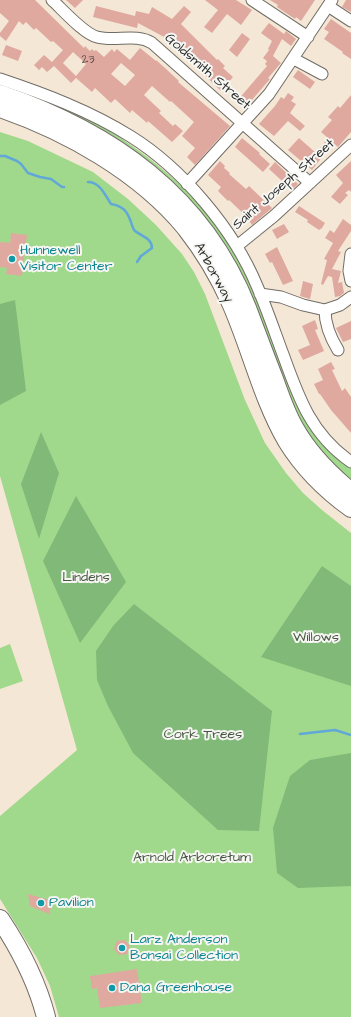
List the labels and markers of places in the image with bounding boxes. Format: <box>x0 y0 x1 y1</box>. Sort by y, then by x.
place label: Hunnewell Visitor Center <box>20 243 112 276</box>
marker: Hunnewell Visitor Center <box>7 254 17 264</box>
place label: Pavilion <box>49 895 94 911</box>
marker: Pavilion <box>36 898 46 908</box>
place label: Larz Anderson Bonsai Collection <box>130 932 238 964</box>
marker: Larz Anderson Bonsai Collection <box>117 943 127 953</box>
place label: Dana Greenhouse <box>120 980 232 996</box>
marker: Dana Greenhouse <box>107 983 117 993</box>

